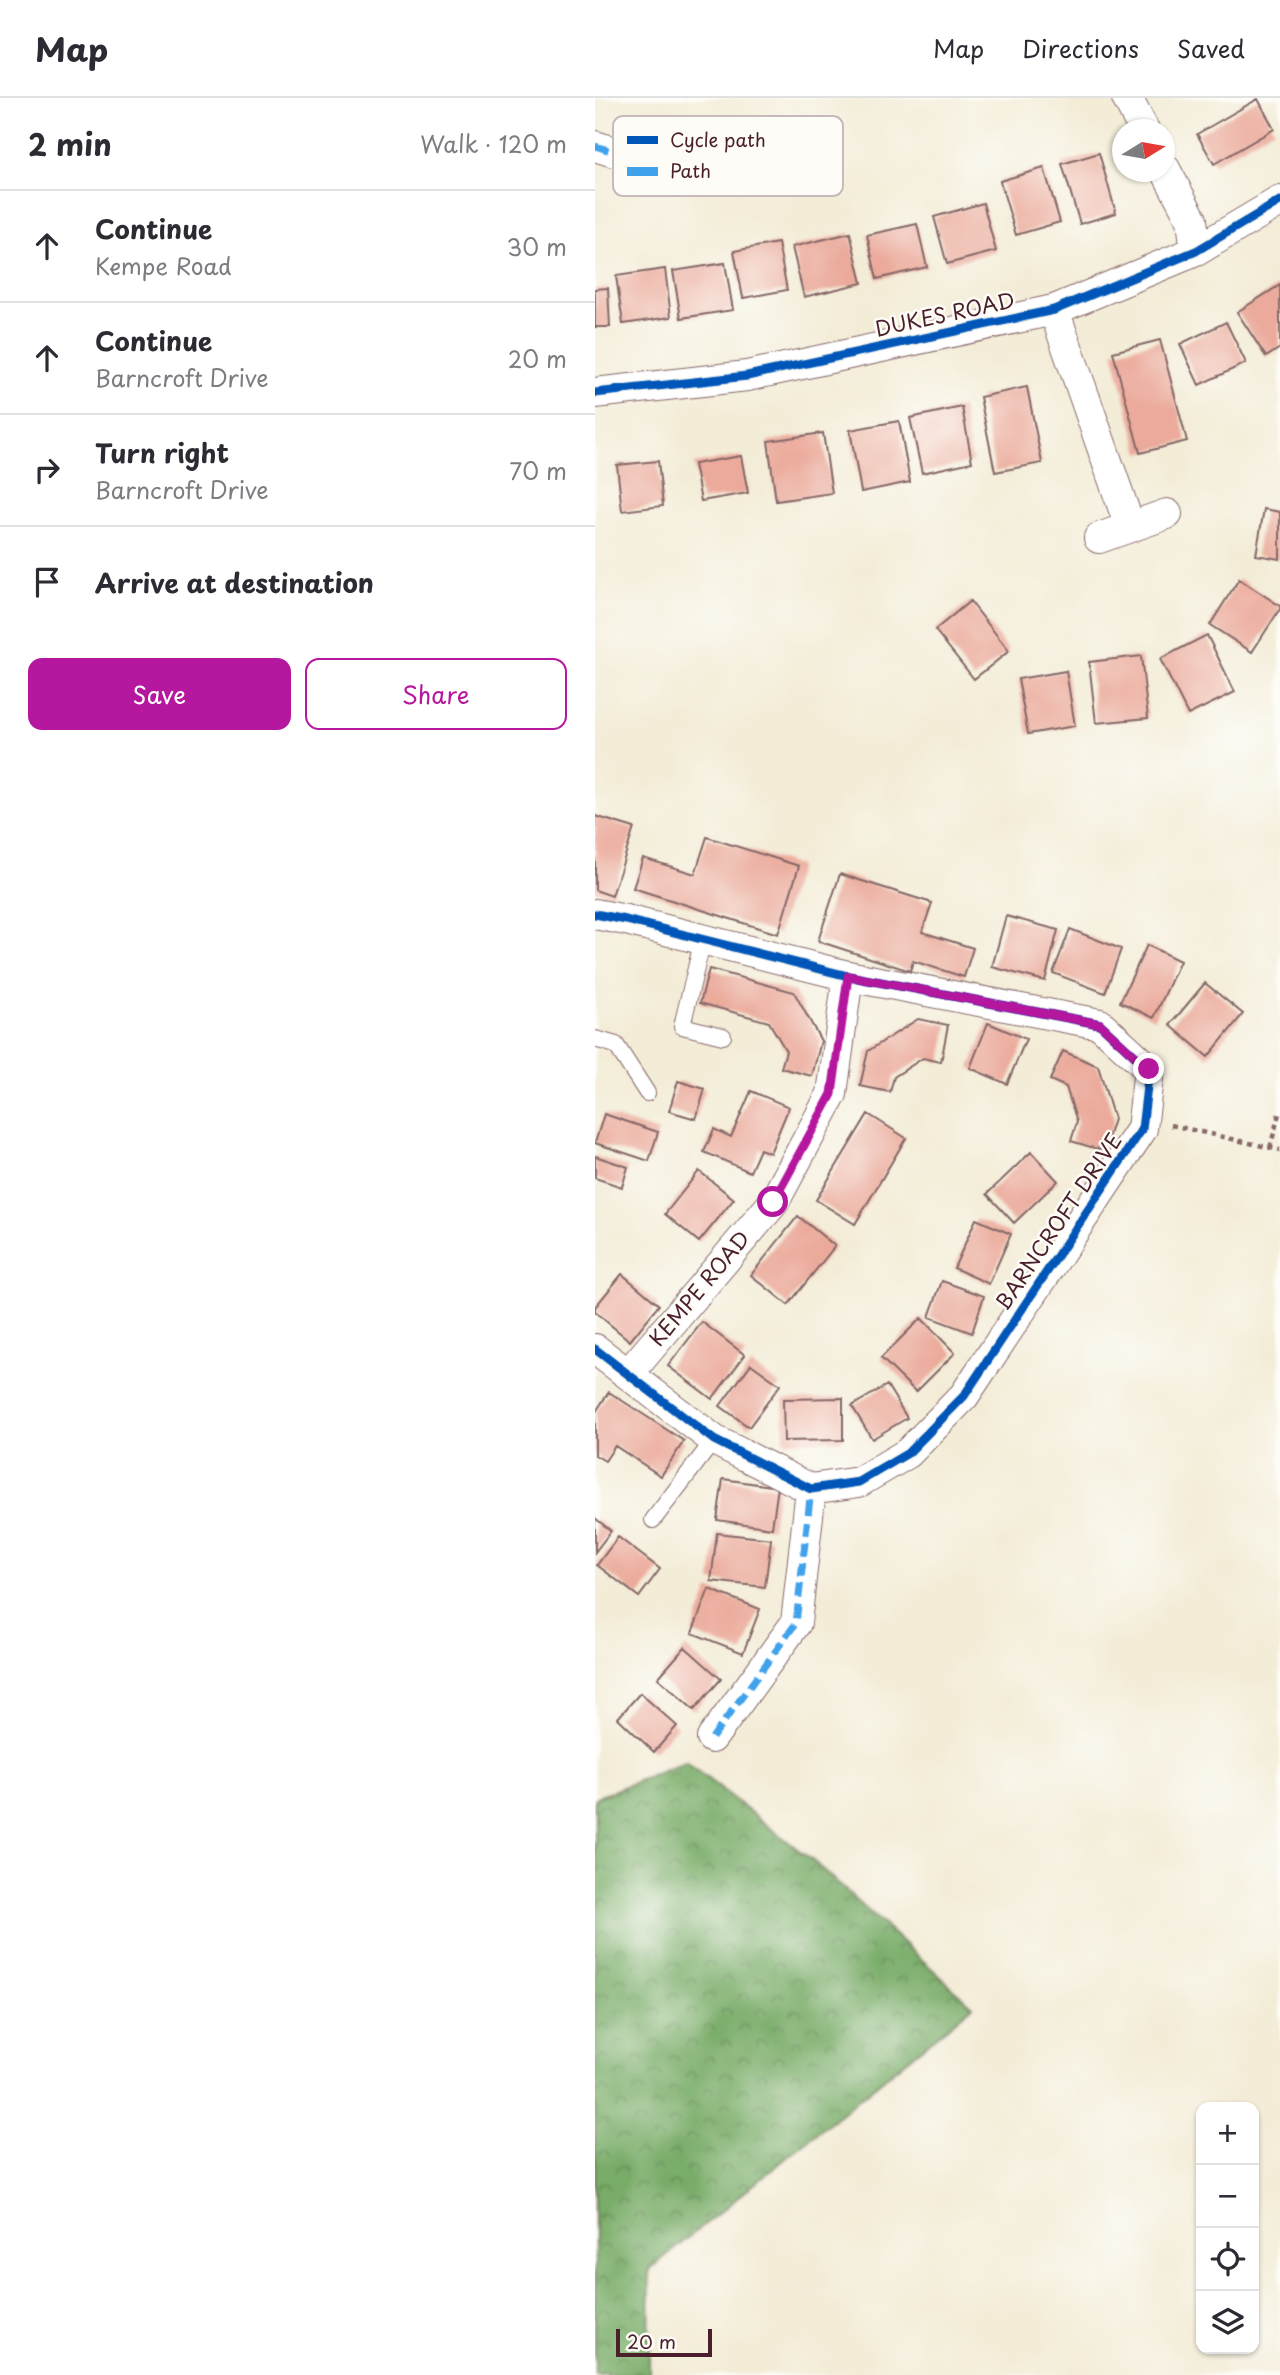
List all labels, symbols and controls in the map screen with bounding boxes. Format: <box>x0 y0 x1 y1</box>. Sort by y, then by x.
text: Map <box>35 23 108 73</box>
text: Map <box>933 30 984 66</box>
text: Directions <box>1022 30 1139 66</box>
text: Saved <box>1177 30 1245 66</box>
legend <box>613 116 843 196</box>
north arrow <box>1112 119 1175 182</box>
text: 2 min <box>28 121 112 166</box>
text: Cycle path <box>670 125 766 153</box>
text: Walk · 120 m <box>420 126 567 161</box>
text: Path <box>670 156 711 184</box>
text: Continue <box>95 209 212 248</box>
icon: ahead <box>28 227 66 265</box>
text: 30 m <box>506 229 567 264</box>
text: Kempe Road <box>95 248 232 283</box>
street label: DUKES ROAD <box>872 283 1017 343</box>
text: Continue <box>95 321 212 360</box>
icon: ahead <box>28 339 66 377</box>
text: 20 m <box>508 341 567 376</box>
text: Barncroft Drive <box>95 360 269 395</box>
text: Turn right <box>95 433 229 472</box>
icon: right <box>28 451 66 489</box>
text: 70 m <box>509 453 567 488</box>
text: Barncroft Drive <box>95 472 269 507</box>
icon: arrive <box>28 563 66 601</box>
text: Arrive at destination <box>95 563 374 602</box>
button: Save <box>28 658 291 730</box>
button: Share <box>305 658 567 730</box>
route end <box>1133 1053 1164 1084</box>
street label: BARNCROFT DRIVE <box>986 1126 1129 1316</box>
route start <box>757 1186 788 1217</box>
street label: KEMPE ROAD <box>640 1223 757 1353</box>
map controls <box>1196 2102 1259 2354</box>
button: + <box>1196 2102 1259 2165</box>
button: − <box>1196 2165 1259 2228</box>
button: locate <box>1196 2228 1259 2291</box>
button: layers <box>1196 2291 1259 2354</box>
scale bar <box>616 2326 712 2358</box>
text: 20 m <box>627 2327 676 2355</box>

